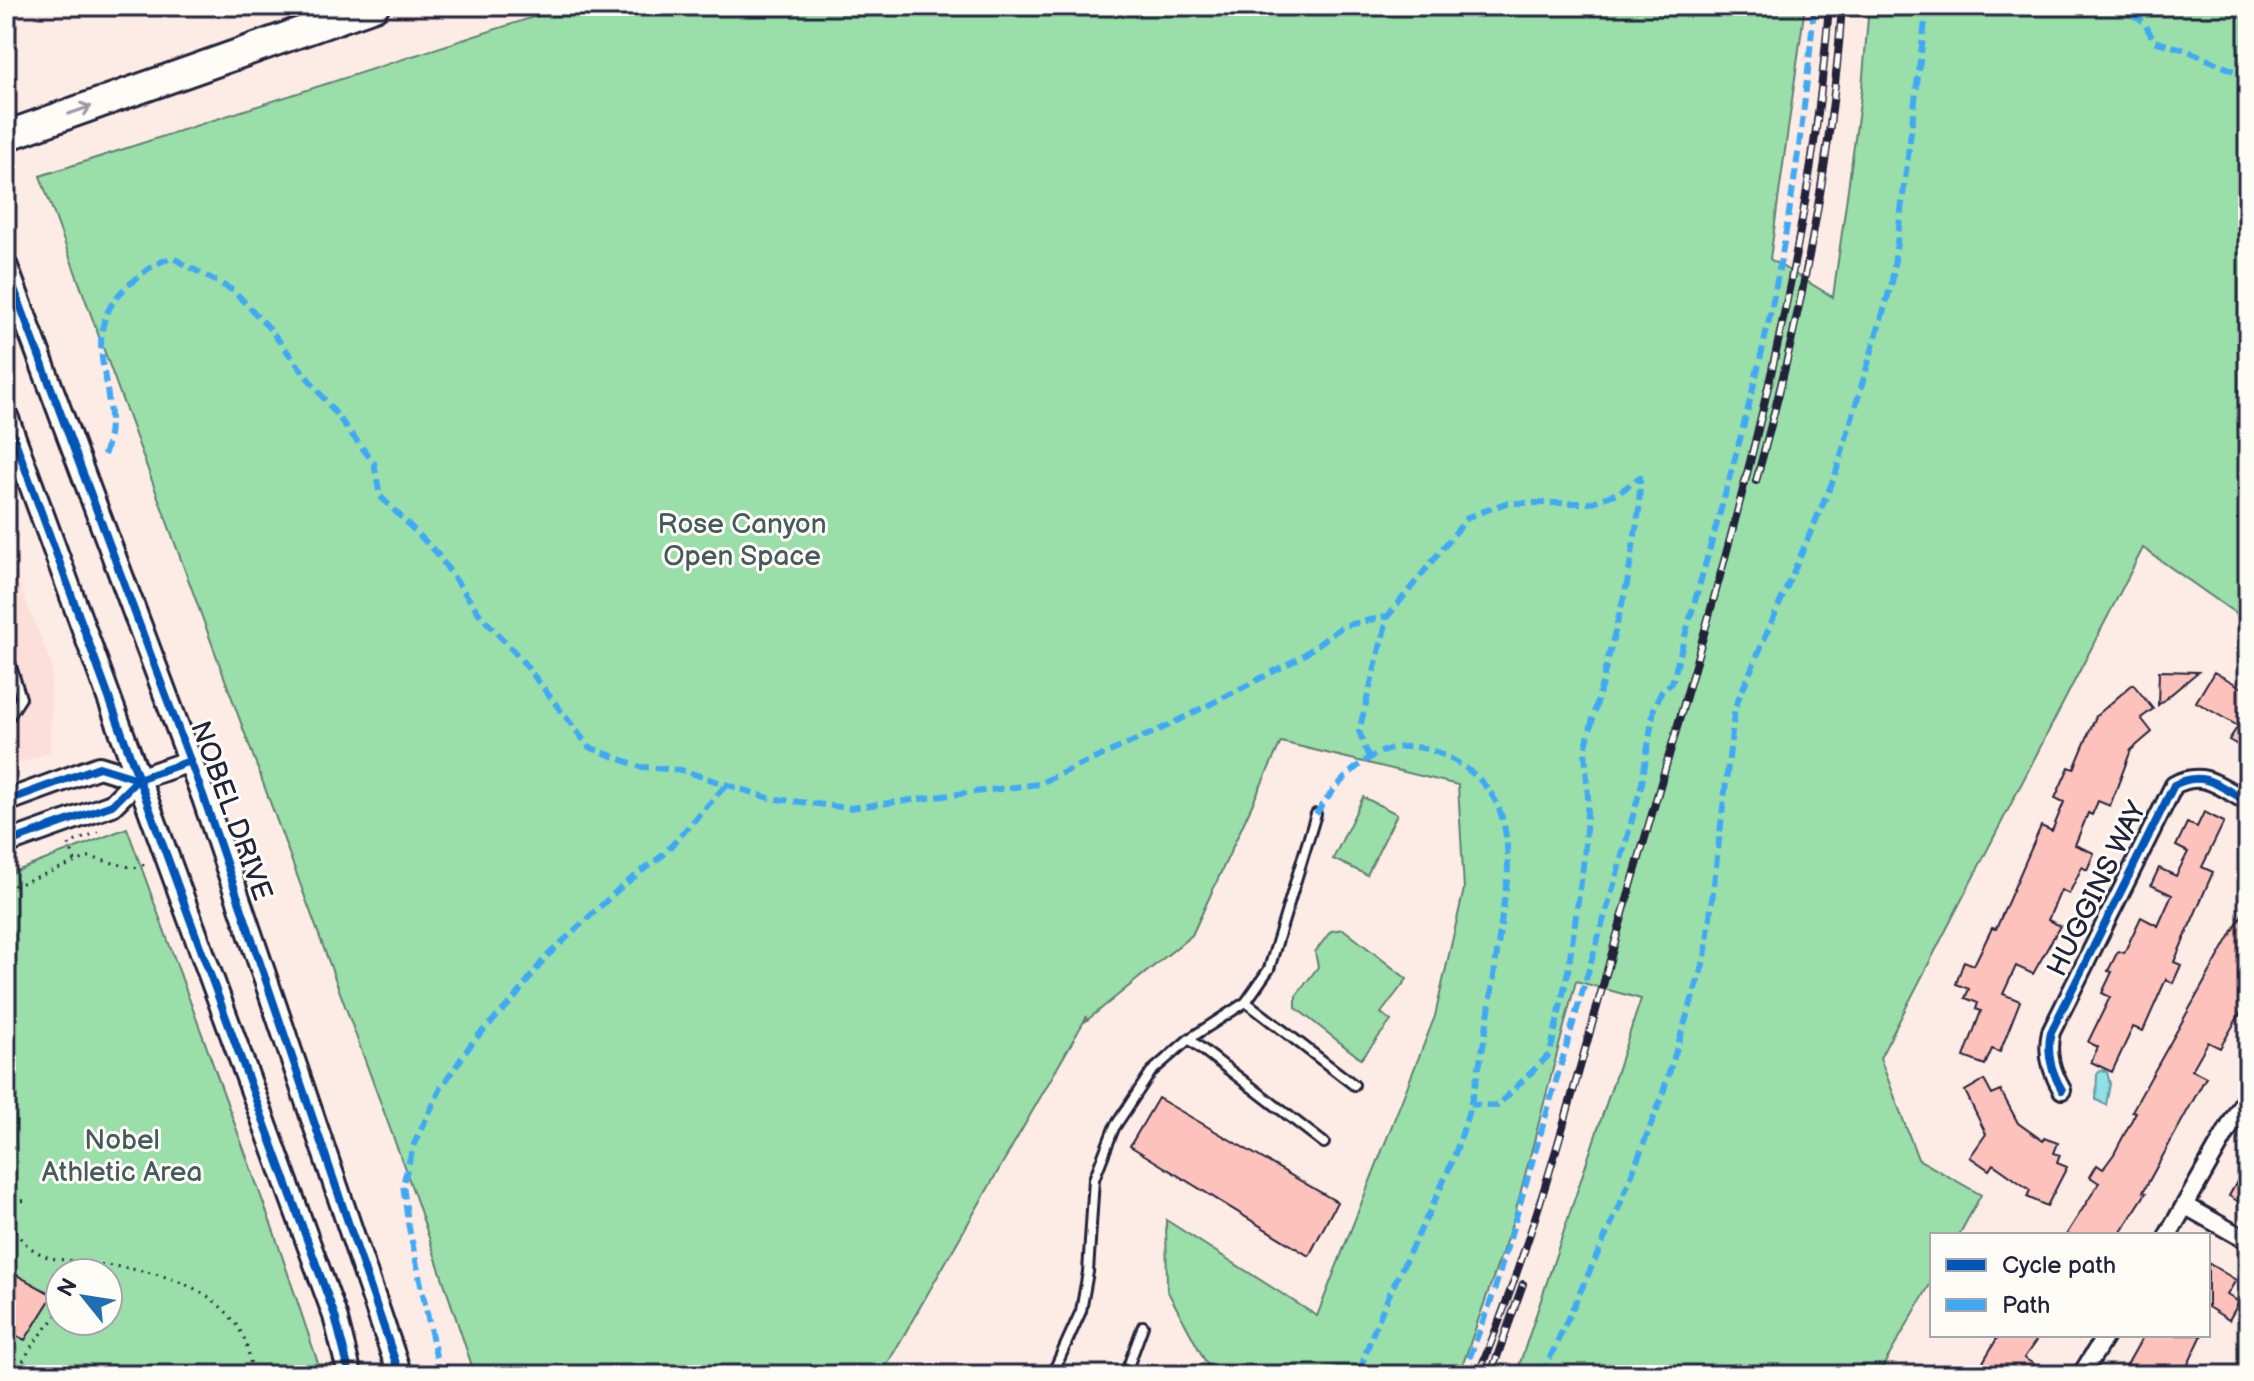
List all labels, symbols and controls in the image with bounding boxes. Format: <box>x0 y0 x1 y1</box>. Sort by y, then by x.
one-way arrow <box>67 101 92 116</box>
park label: Rose Canyon Open Space <box>658 508 826 573</box>
street label: NOBEL DRIVE <box>183 717 279 905</box>
street label: HUGGINS WAY <box>2040 796 2154 982</box>
park label: Nobel Athletic Area <box>42 1124 202 1189</box>
legend <box>1930 1233 2210 1337</box>
text: Cycle path <box>2002 1251 2116 1280</box>
north arrow <box>44 1257 124 1337</box>
text: N <box>52 1274 84 1302</box>
text: Path <box>2002 1291 2050 1320</box>

